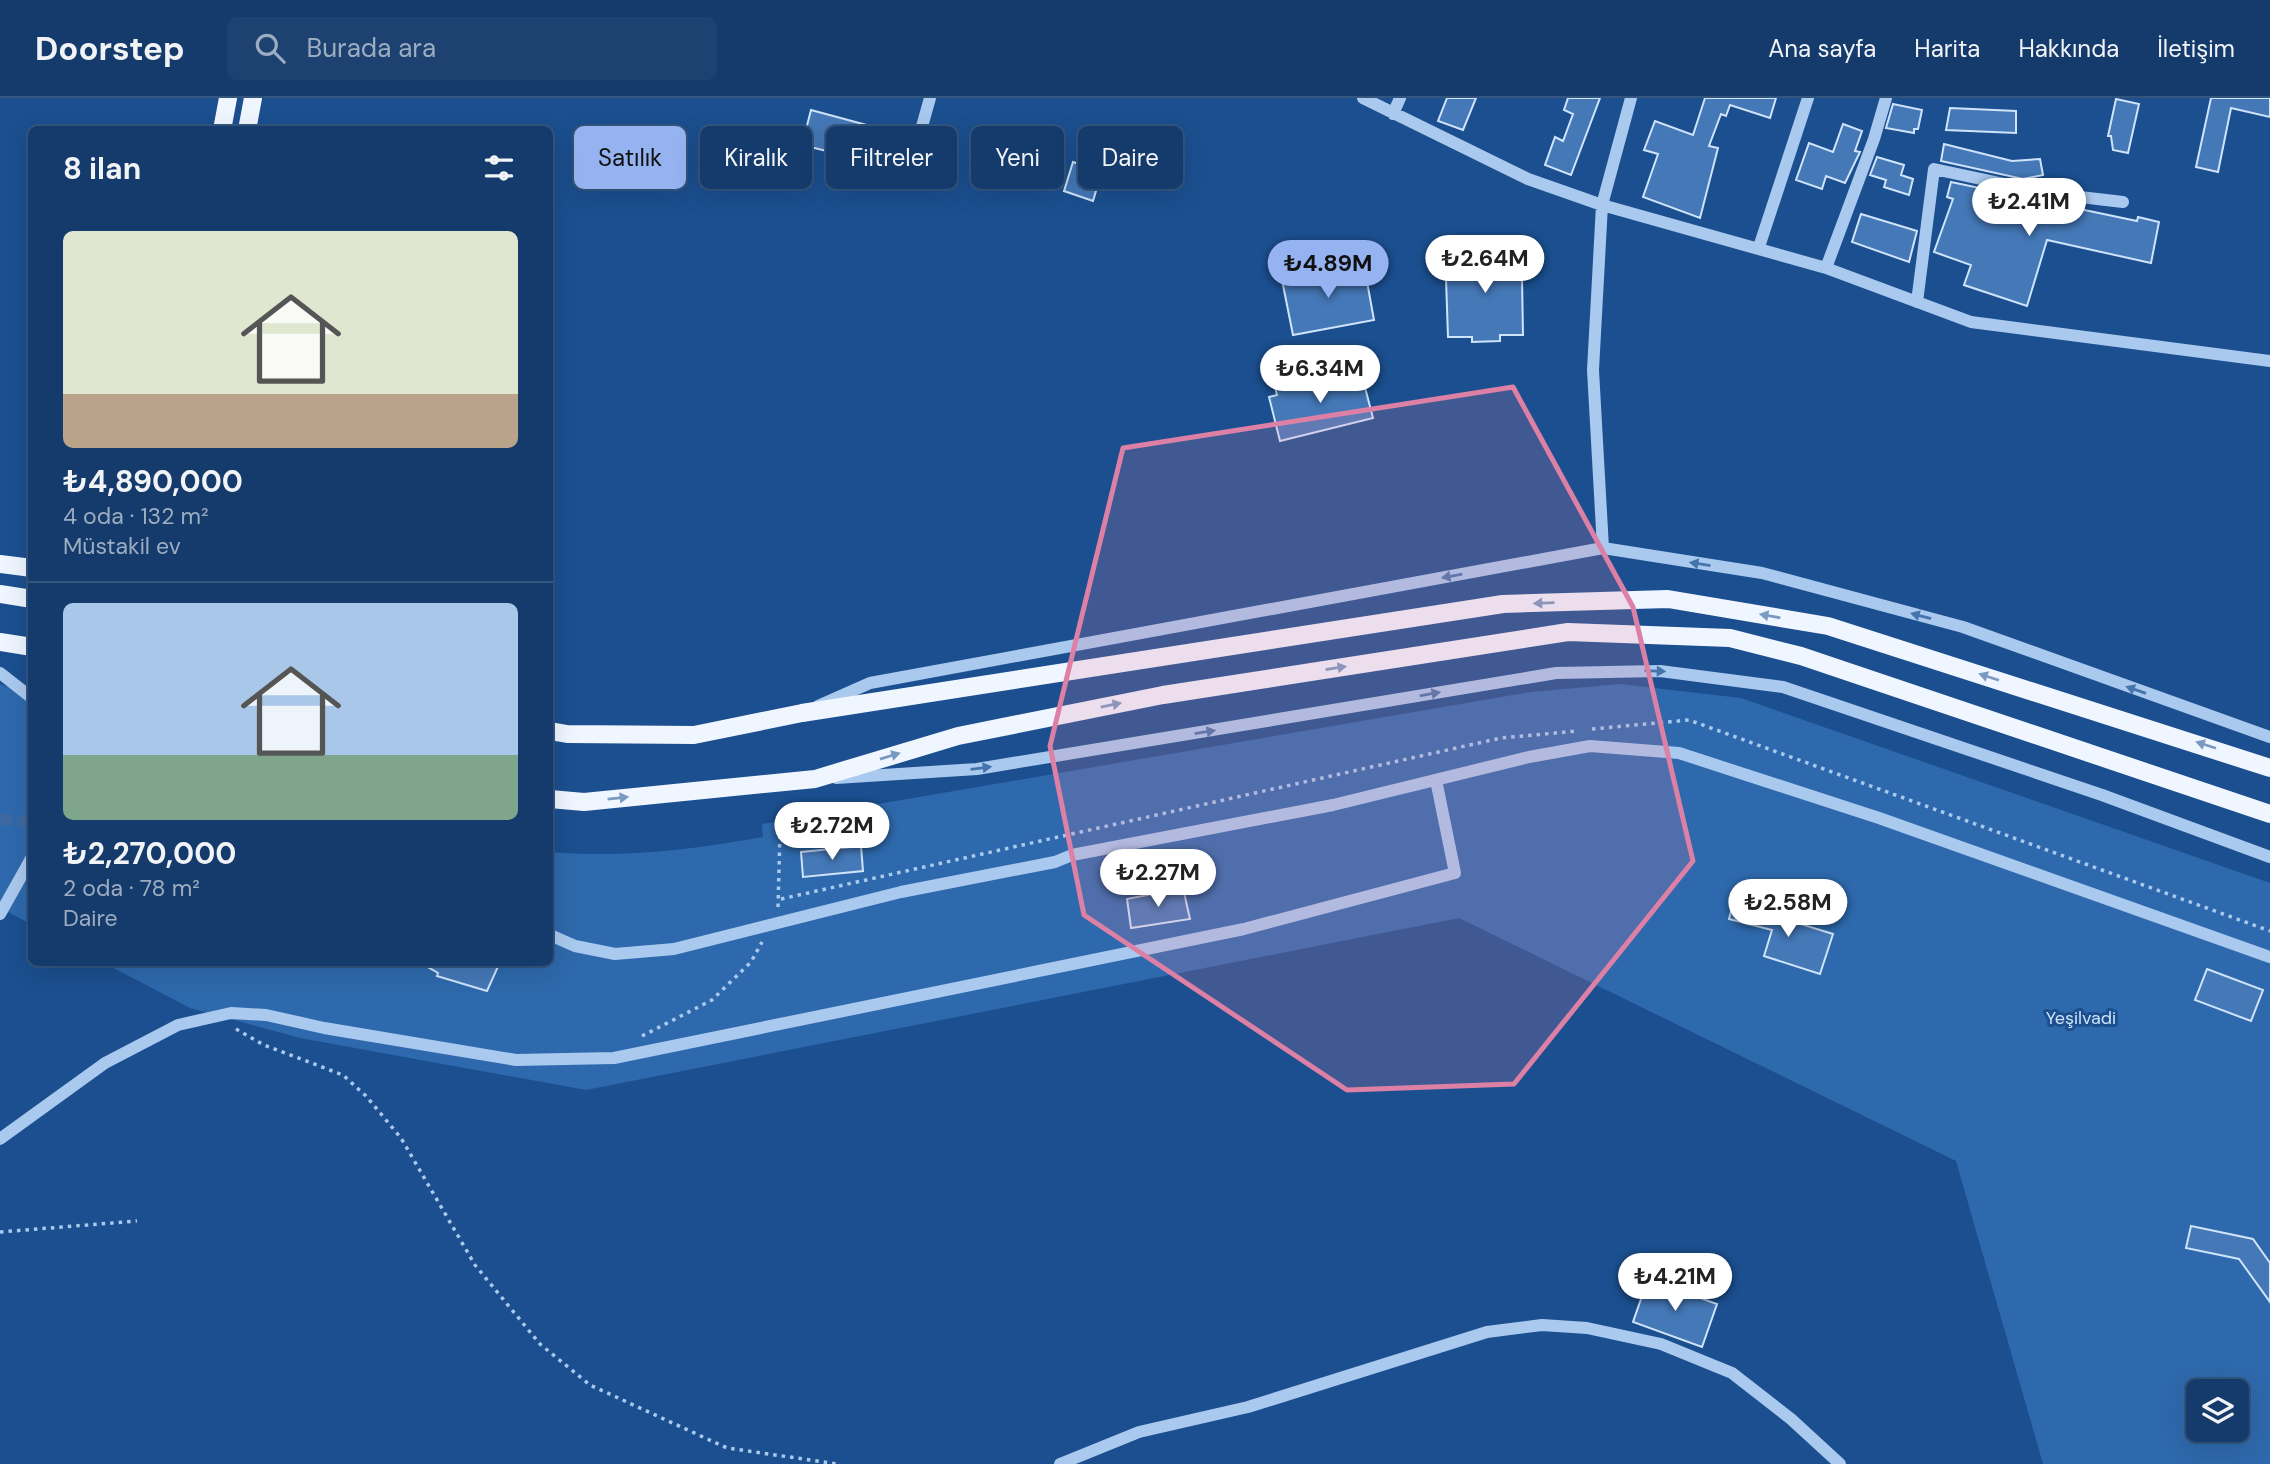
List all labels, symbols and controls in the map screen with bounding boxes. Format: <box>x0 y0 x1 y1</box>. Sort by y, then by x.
search box <box>227 17 717 80</box>
text: Doorstep <box>35 27 185 70</box>
icon: search <box>251 29 289 67</box>
text: Burada ara <box>307 31 436 65</box>
text: Ana sayfa <box>1768 33 1876 64</box>
text: Harita <box>1914 33 1980 64</box>
text: Hakkında <box>2018 33 2119 64</box>
text: İletişim <box>2157 33 2235 64</box>
chip: Satılık <box>574 126 686 189</box>
chip: Kiralık <box>700 126 812 189</box>
chip: Filtreler <box>826 126 957 189</box>
chip: Yeni <box>971 126 1064 189</box>
chip: Daire <box>1078 126 1183 189</box>
text: 8 ilan <box>63 149 141 188</box>
icon: filters <box>480 149 518 187</box>
pin: ₺2.41M <box>1972 178 2086 238</box>
text: ₺2.41M <box>1988 186 2070 216</box>
pin: ₺2.64M <box>1428 236 1542 295</box>
pin: ₺4.89M <box>1271 240 1385 300</box>
text: ₺2.64M <box>1441 243 1529 273</box>
text: ₺4.89M <box>1284 248 1372 278</box>
icon: home <box>228 276 354 402</box>
pin: ₺6.34M <box>1263 345 1377 405</box>
text: ₺6.34M <box>1276 353 1364 383</box>
text: ₺4,890,000 <box>63 462 243 501</box>
text: 4 oda · 132 m² <box>63 501 209 531</box>
text: Müstakil ev <box>63 531 181 561</box>
one-way arrow <box>1689 558 1711 569</box>
one-way arrow <box>1441 571 1463 582</box>
one-way arrow <box>1533 597 1555 608</box>
one-way arrow <box>1759 610 1781 621</box>
one-way arrow <box>1910 610 1932 621</box>
icon: home <box>228 648 354 774</box>
one-way arrow <box>1325 662 1347 673</box>
one-way arrow <box>1644 666 1666 677</box>
one-way arrow <box>1978 671 1999 682</box>
one-way arrow <box>2126 685 2147 696</box>
one-way arrow <box>1419 688 1441 699</box>
one-way arrow <box>1100 700 1122 711</box>
one-way arrow <box>1194 726 1216 737</box>
one-way arrow <box>2195 740 2216 750</box>
one-way arrow <box>879 751 900 761</box>
one-way arrow <box>970 763 992 774</box>
one-way arrow <box>607 792 629 803</box>
pin: ₺2.72M <box>775 802 889 862</box>
text: ₺2.72M <box>790 810 874 840</box>
text: ₺2,270,000 <box>63 834 236 873</box>
pin: ₺2.27M <box>1101 850 1215 909</box>
text: ₺2.27M <box>1116 857 1200 887</box>
text: 2 oda · 78 m² <box>63 873 200 903</box>
pin: ₺2.58M <box>1731 880 1845 939</box>
text: ₺2.58M <box>1744 887 1832 917</box>
text: Daire <box>63 903 118 933</box>
park label: Yeşilvadi <box>2046 1006 2116 1030</box>
pin: ₺4.21M <box>1618 1254 1732 1313</box>
text: ₺4.21M <box>1634 1261 1716 1291</box>
map controls <box>2186 1379 2249 1442</box>
button: layers <box>2186 1379 2249 1442</box>

